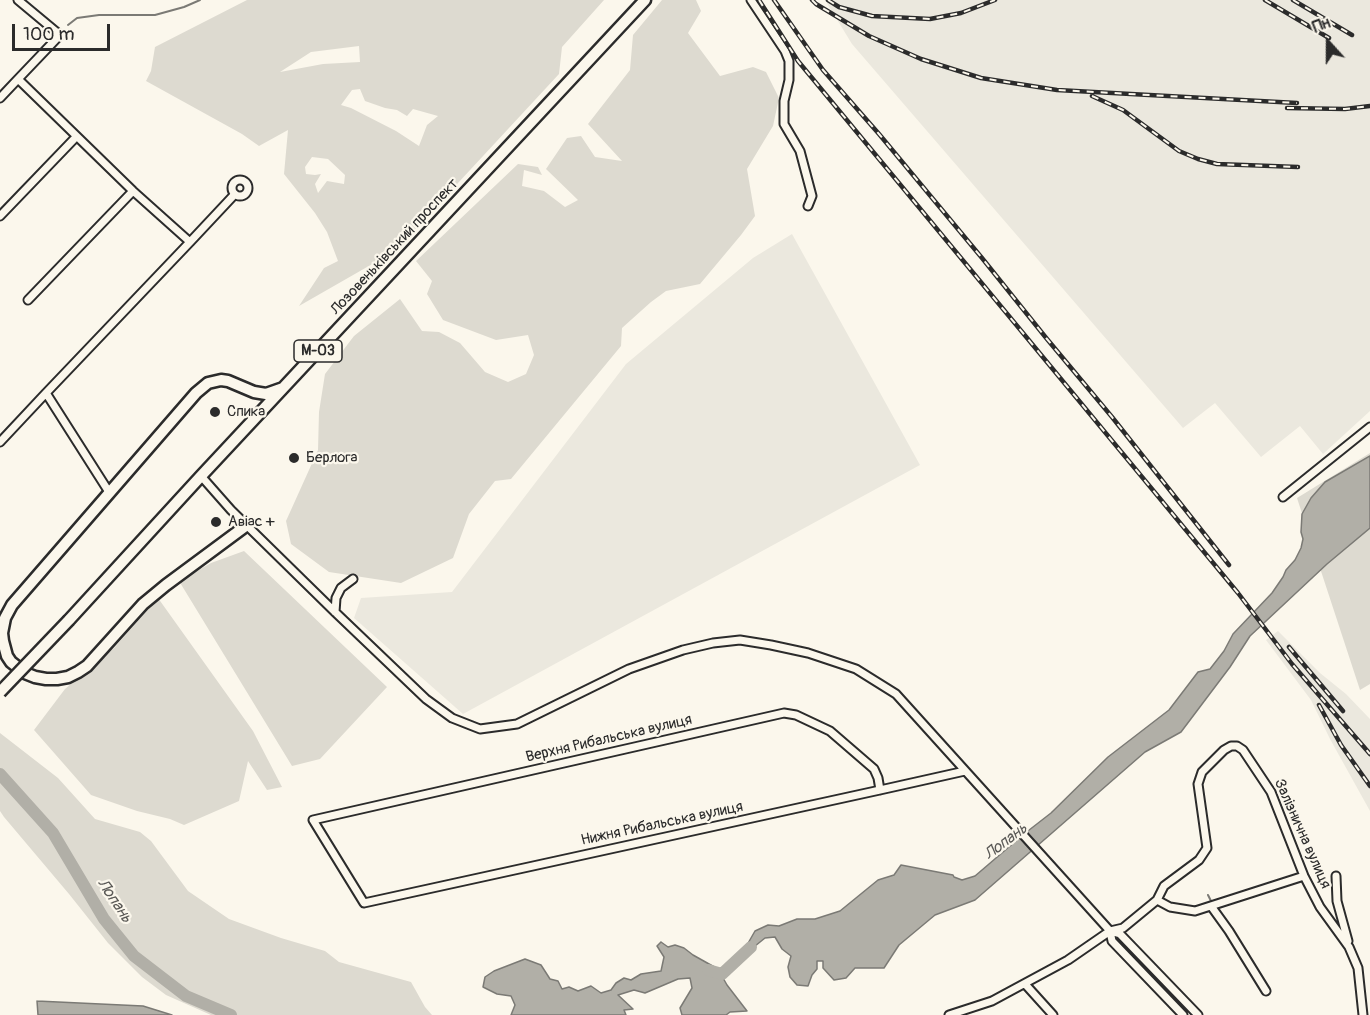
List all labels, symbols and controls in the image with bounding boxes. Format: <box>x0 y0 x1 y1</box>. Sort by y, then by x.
scale bar <box>15 12 112 50</box>
north arrow <box>1298 12 1358 72</box>
text: Пн <box>1310 13 1333 38</box>
text: 100 m <box>23 23 75 46</box>
street label: Лозовеньківський проспект <box>327 175 463 319</box>
road number: М-03 <box>294 340 342 362</box>
place label: Спика <box>227 403 265 421</box>
marker: Спика <box>208 405 222 419</box>
place label: Берлога <box>306 449 358 467</box>
marker: Берлога <box>287 451 301 465</box>
place label: Авiас + <box>228 513 274 531</box>
marker: Авiас + <box>209 515 223 529</box>
street label: Верхня Рибальська вулиця <box>524 711 694 767</box>
street label: Залізнична вулиця <box>1270 776 1334 892</box>
street label: Нижня Рибальська вулиця <box>579 798 745 850</box>
water label: Лопань <box>981 820 1031 864</box>
water label: Лопань <box>92 875 136 927</box>

